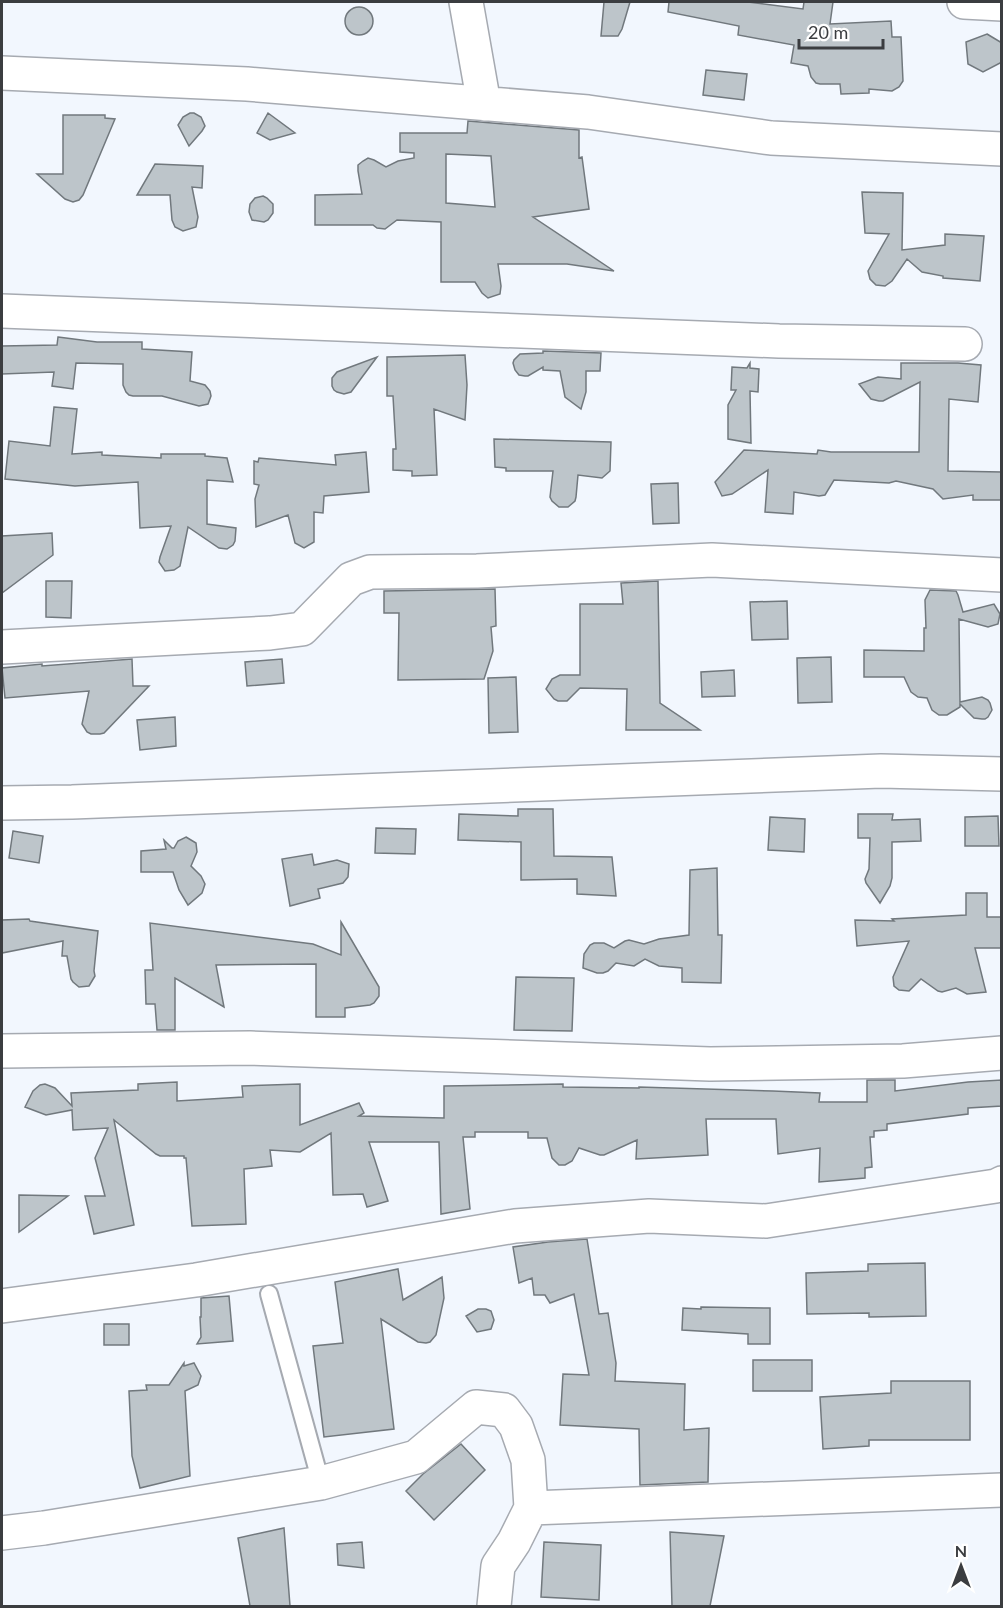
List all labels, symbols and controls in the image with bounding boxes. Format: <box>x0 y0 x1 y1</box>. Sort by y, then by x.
scale bar <box>799 12 883 50</box>
text: 20 m <box>808 21 848 43</box>
north arrow <box>931 1536 991 1596</box>
text: N <box>955 1541 967 1560</box>

